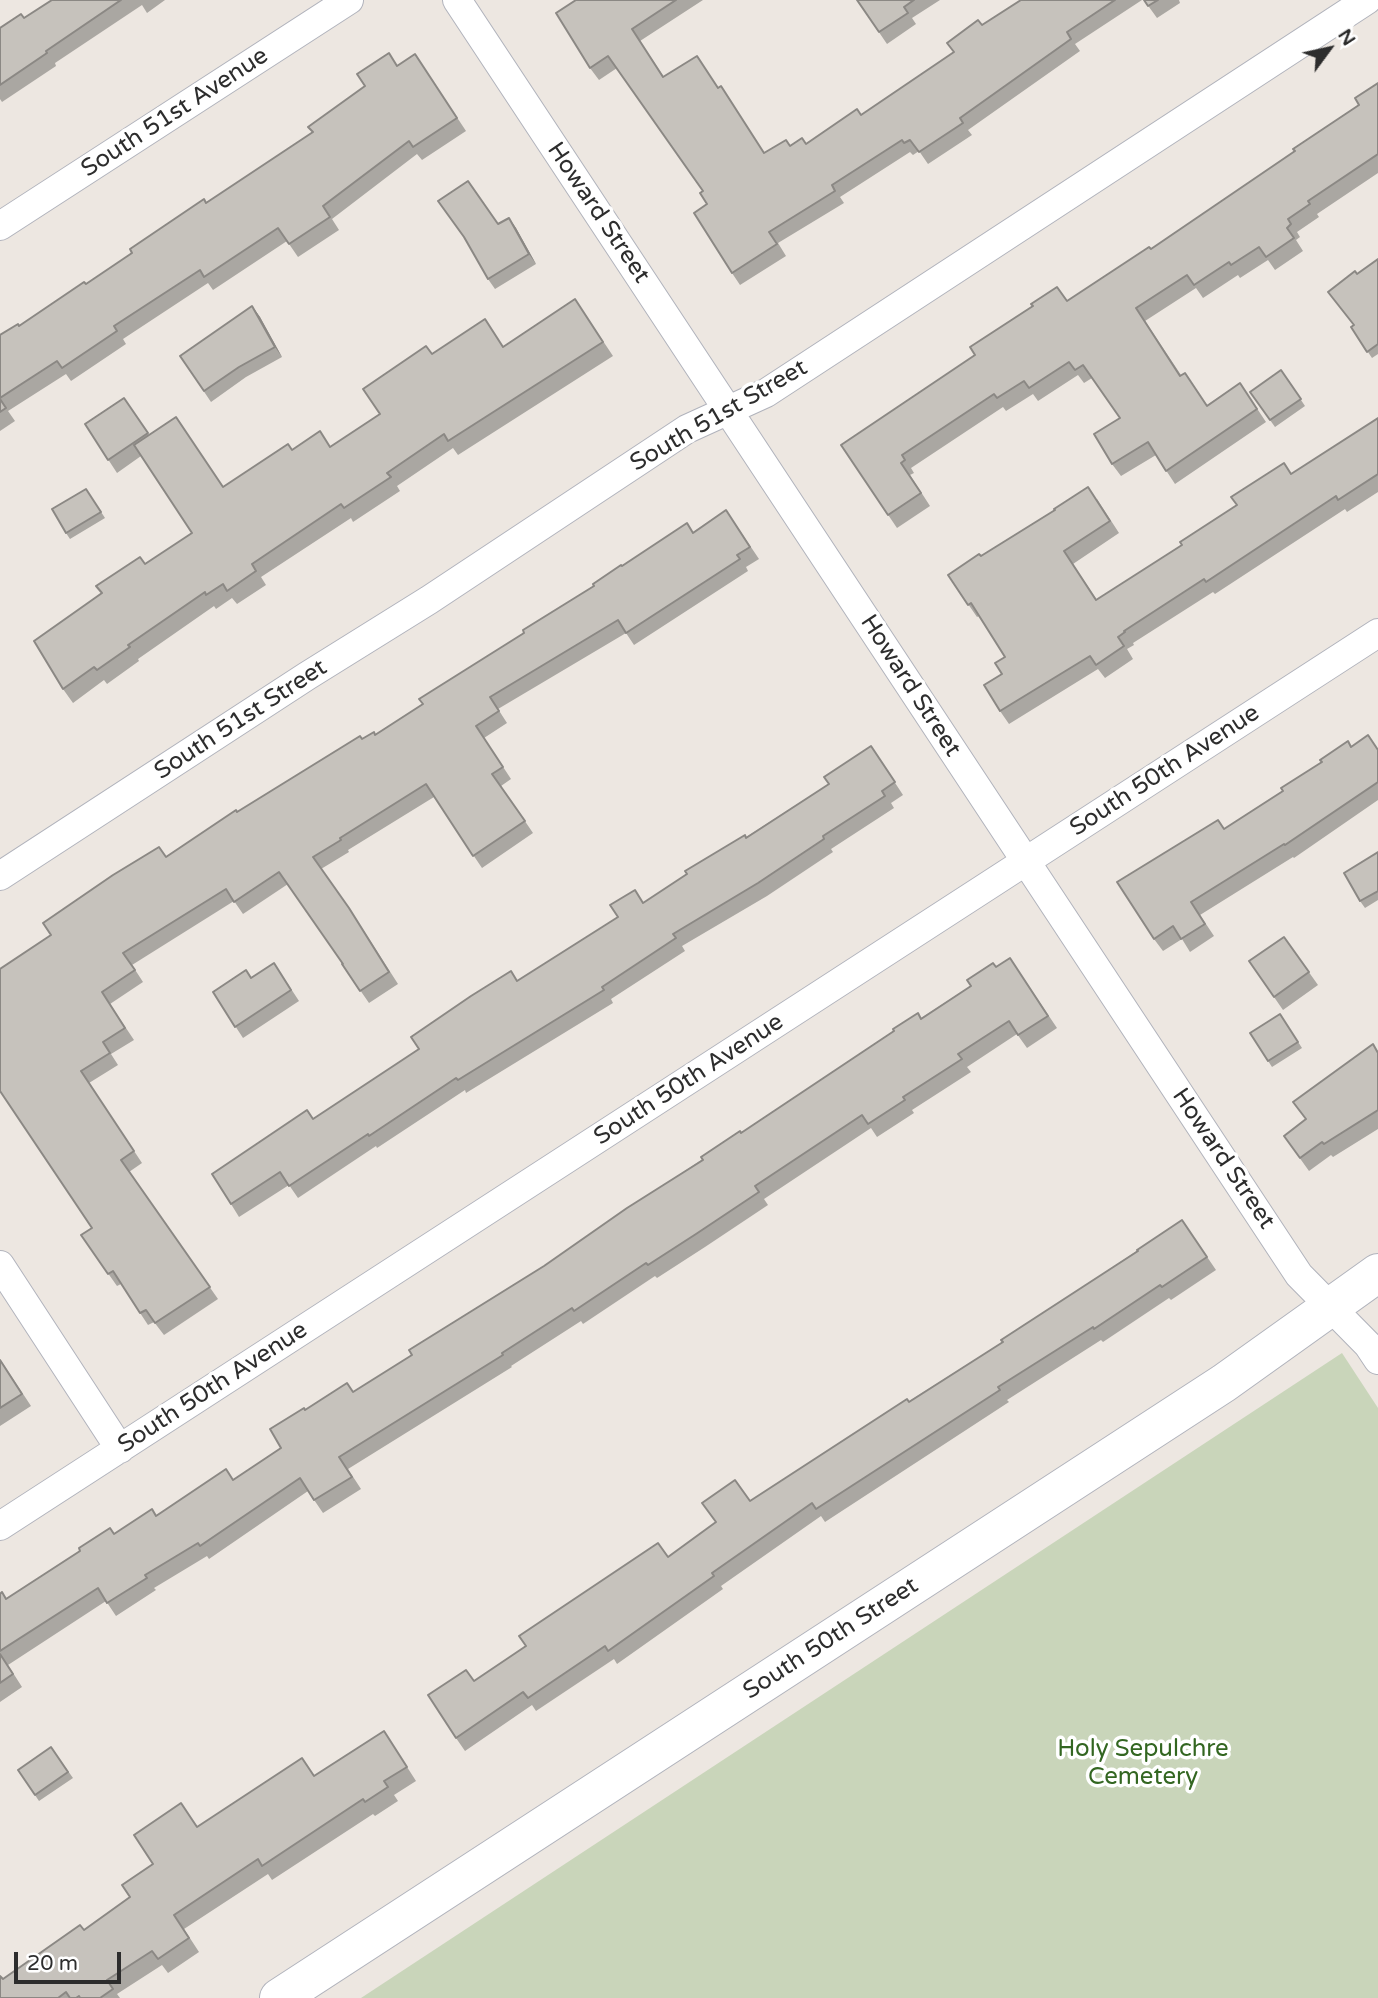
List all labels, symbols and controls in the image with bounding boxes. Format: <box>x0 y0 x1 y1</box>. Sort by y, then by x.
north arrow <box>1294 14 1364 84</box>
text: N <box>1333 25 1360 50</box>
street label: South 51st Avenue <box>76 42 274 184</box>
street label: Howard Street <box>540 137 656 289</box>
street label: South 51st Street <box>625 354 813 478</box>
street label: Howard Street <box>853 610 967 762</box>
street label: South 51st Street <box>149 654 333 786</box>
street label: South 50th Avenue <box>1065 699 1265 843</box>
street label: South 50th Avenue <box>589 1008 789 1152</box>
street label: Howard Street <box>1165 1083 1281 1235</box>
street label: South 50th Avenue <box>113 1316 313 1460</box>
street label: South 50th Street <box>738 1572 924 1706</box>
park label: Holy Sepulchre Cemetery <box>1057 1736 1229 1792</box>
scale bar <box>18 1938 124 1982</box>
text: 20 m <box>27 1951 78 1976</box>

